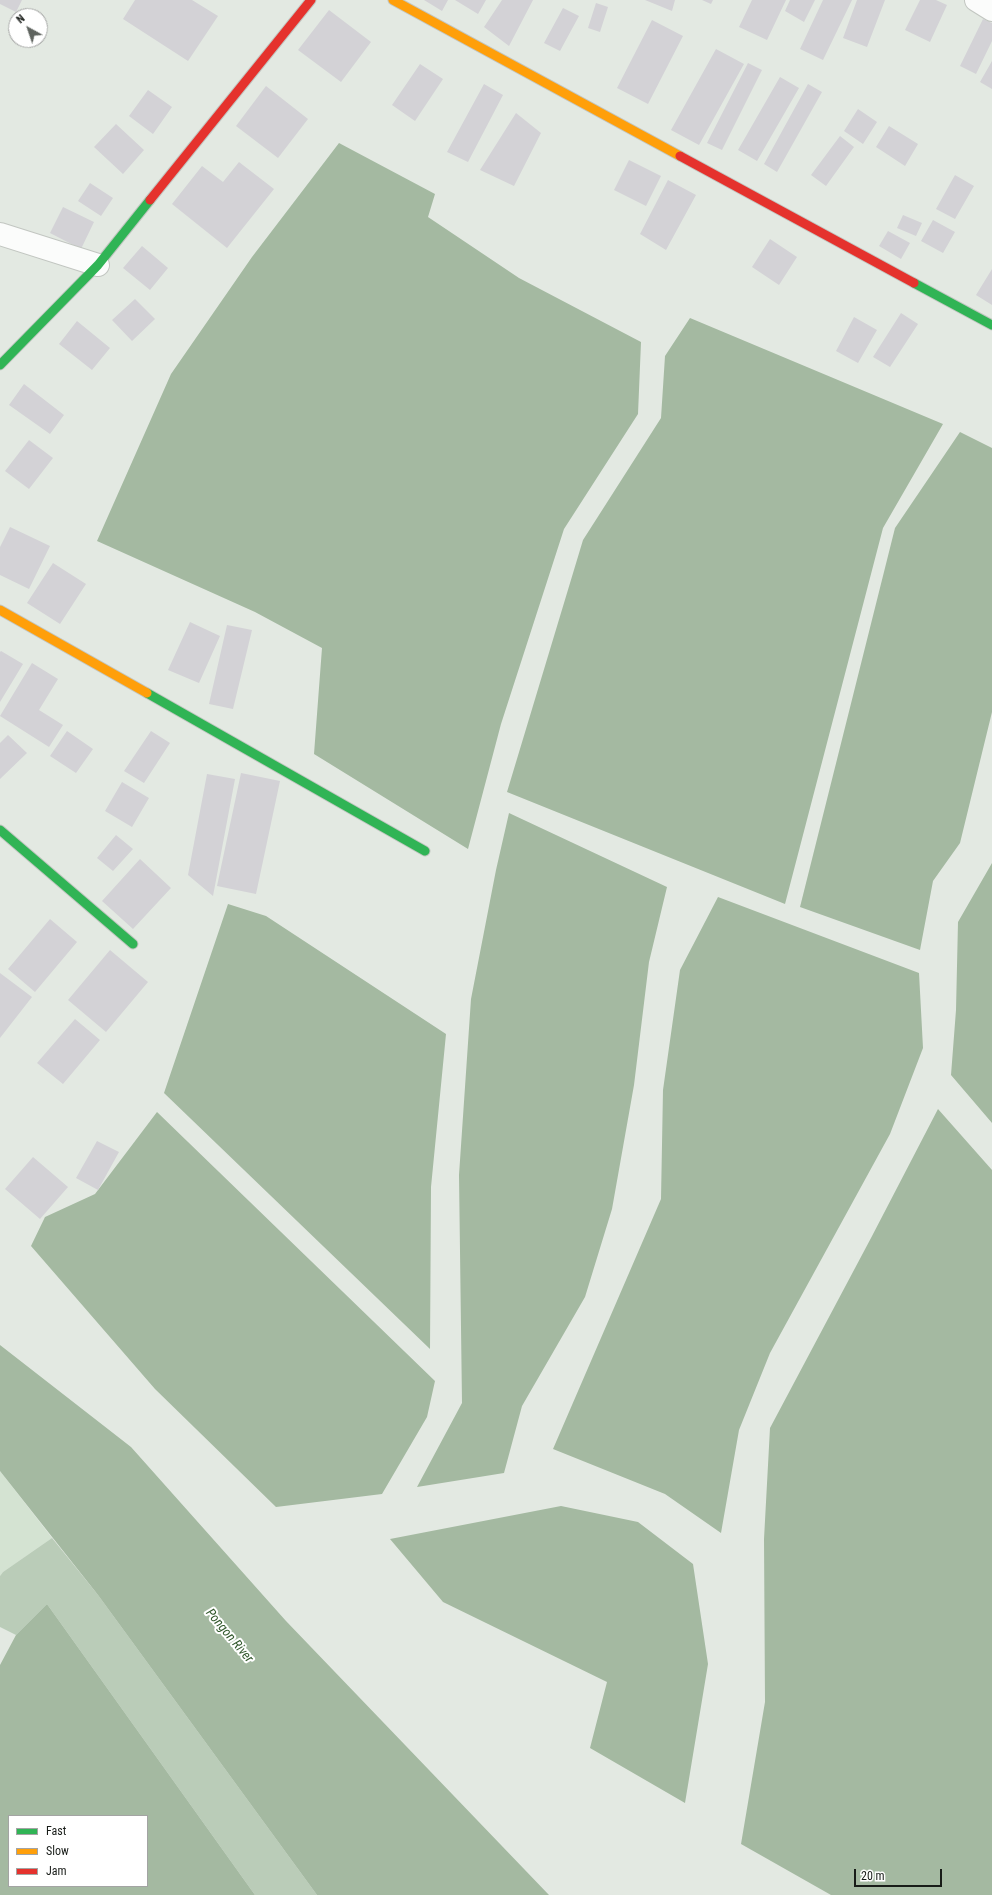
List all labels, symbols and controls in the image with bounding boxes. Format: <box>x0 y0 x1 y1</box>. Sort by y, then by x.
north arrow <box>8 8 48 48</box>
text: N <box>14 12 27 26</box>
water label: Pongon River <box>202 1606 256 1666</box>
legend <box>8 1815 148 1887</box>
text: Fast <box>46 1824 66 1838</box>
text: Slow <box>46 1844 69 1858</box>
scale bar <box>856 1861 944 1887</box>
text: Jam <box>46 1864 67 1878</box>
text: 20 m <box>861 1869 885 1883</box>

